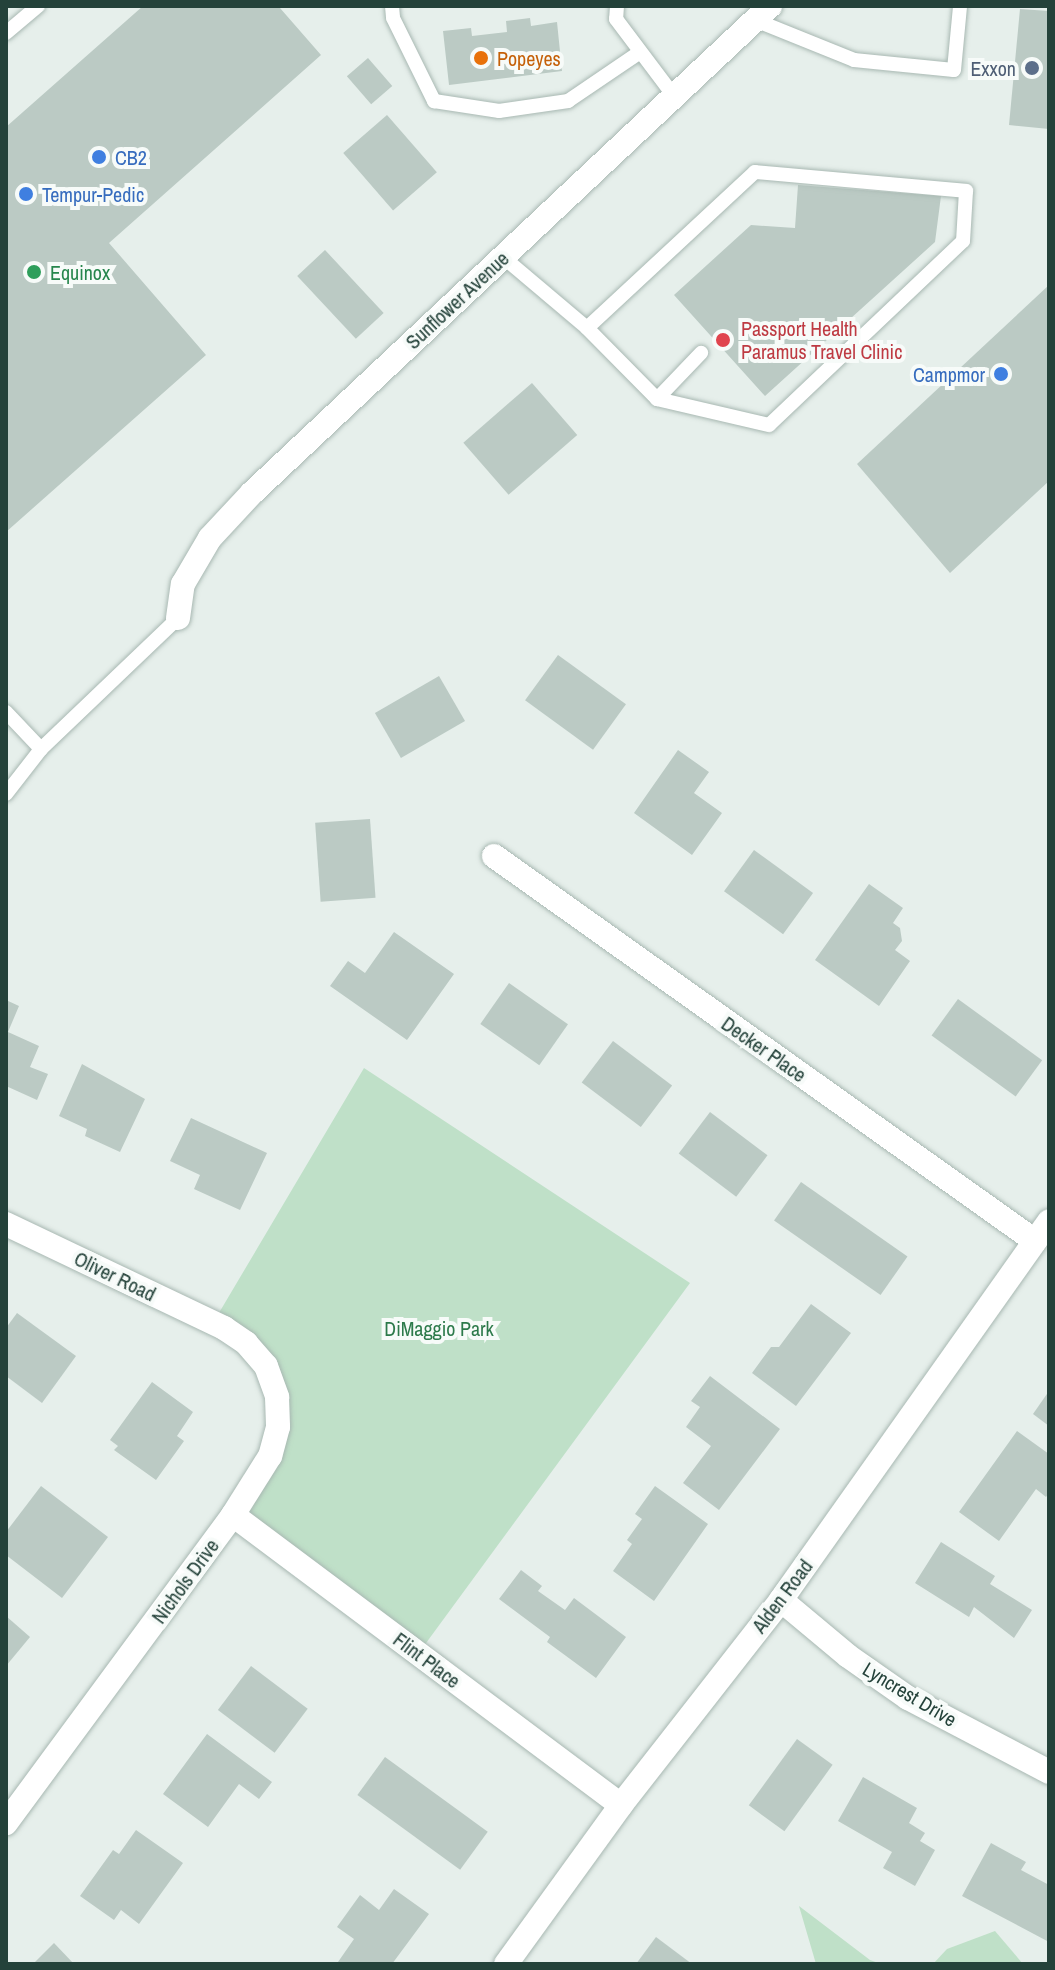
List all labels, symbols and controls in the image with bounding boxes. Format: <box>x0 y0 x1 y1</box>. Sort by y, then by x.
place label: Popeyes <box>497 46 561 70</box>
marker: Popeyes <box>472 49 490 67</box>
place label: Exxon <box>970 56 1016 80</box>
marker: Exxon <box>1023 59 1041 77</box>
place label: CB2 <box>115 145 147 169</box>
marker: CB2 <box>90 148 108 166</box>
place label: Tempur-Pedic <box>42 182 144 206</box>
marker: Tempur-Pedic <box>17 185 35 203</box>
street label: Sunflower Avenue <box>400 246 514 354</box>
place label: Equinox <box>50 260 110 284</box>
marker: Equinox <box>25 263 43 281</box>
place label: Passport Health Paramus Travel Clinic <box>741 316 903 363</box>
marker: Passport Health Paramus Travel Clinic <box>712 329 734 351</box>
place label: Campmor <box>913 362 985 386</box>
marker: Campmor <box>992 365 1010 383</box>
street label: Decker Place <box>717 1011 811 1087</box>
street label: Oliver Road <box>70 1246 160 1306</box>
park label: DiMaggio Park <box>384 1316 494 1340</box>
street label: Nichols Drive <box>146 1534 224 1628</box>
street label: Alden Road <box>747 1555 817 1637</box>
street label: Flint Place <box>389 1627 465 1693</box>
street label: Lyncrest Drive <box>859 1657 961 1731</box>

